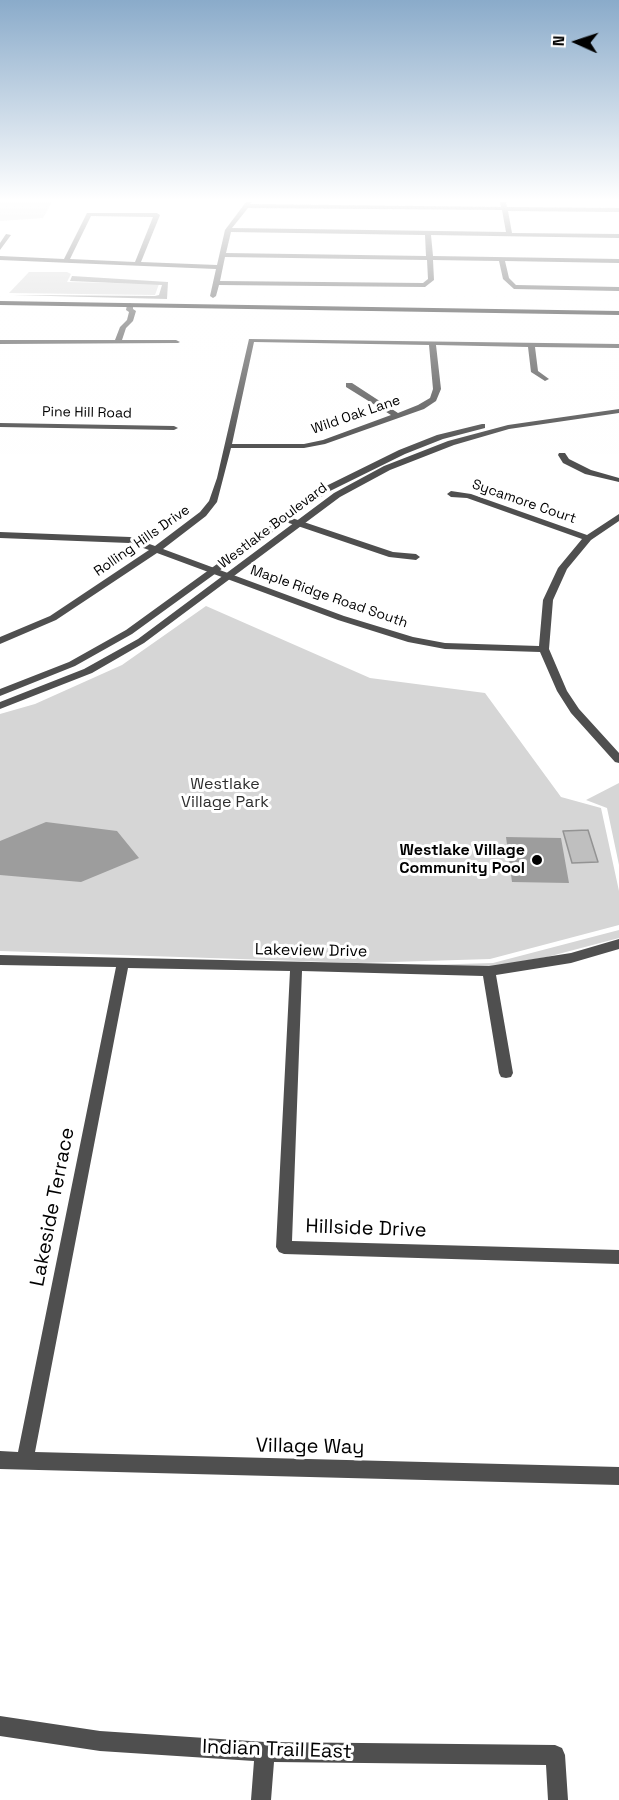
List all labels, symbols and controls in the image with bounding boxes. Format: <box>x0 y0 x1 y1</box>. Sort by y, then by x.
north arrow <box>547 12 607 72</box>
text: N <box>548 35 569 47</box>
street label: Wild Oak Lane <box>309 392 403 438</box>
street label: Pine Hill Road <box>42 404 132 422</box>
street label: Sycamore Court <box>470 476 578 528</box>
street label: Westlake Boulevard <box>215 480 331 572</box>
street label: Rolling Hills Drive <box>91 502 193 580</box>
street label: Maple Ridge Road South <box>248 562 410 632</box>
park label: Westlake Village Park <box>181 775 269 813</box>
place label: Westlake Village Community Pool <box>399 841 525 879</box>
marker: Westlake Village Community Pool <box>530 853 544 867</box>
street label: Lakeview Drive <box>255 940 367 962</box>
street label: Lakeside Terrace <box>26 1126 80 1288</box>
street label: Hillside Drive <box>305 1215 427 1243</box>
street label: Village Way <box>255 1434 365 1460</box>
street label: Indian Trail East <box>202 1735 352 1765</box>

